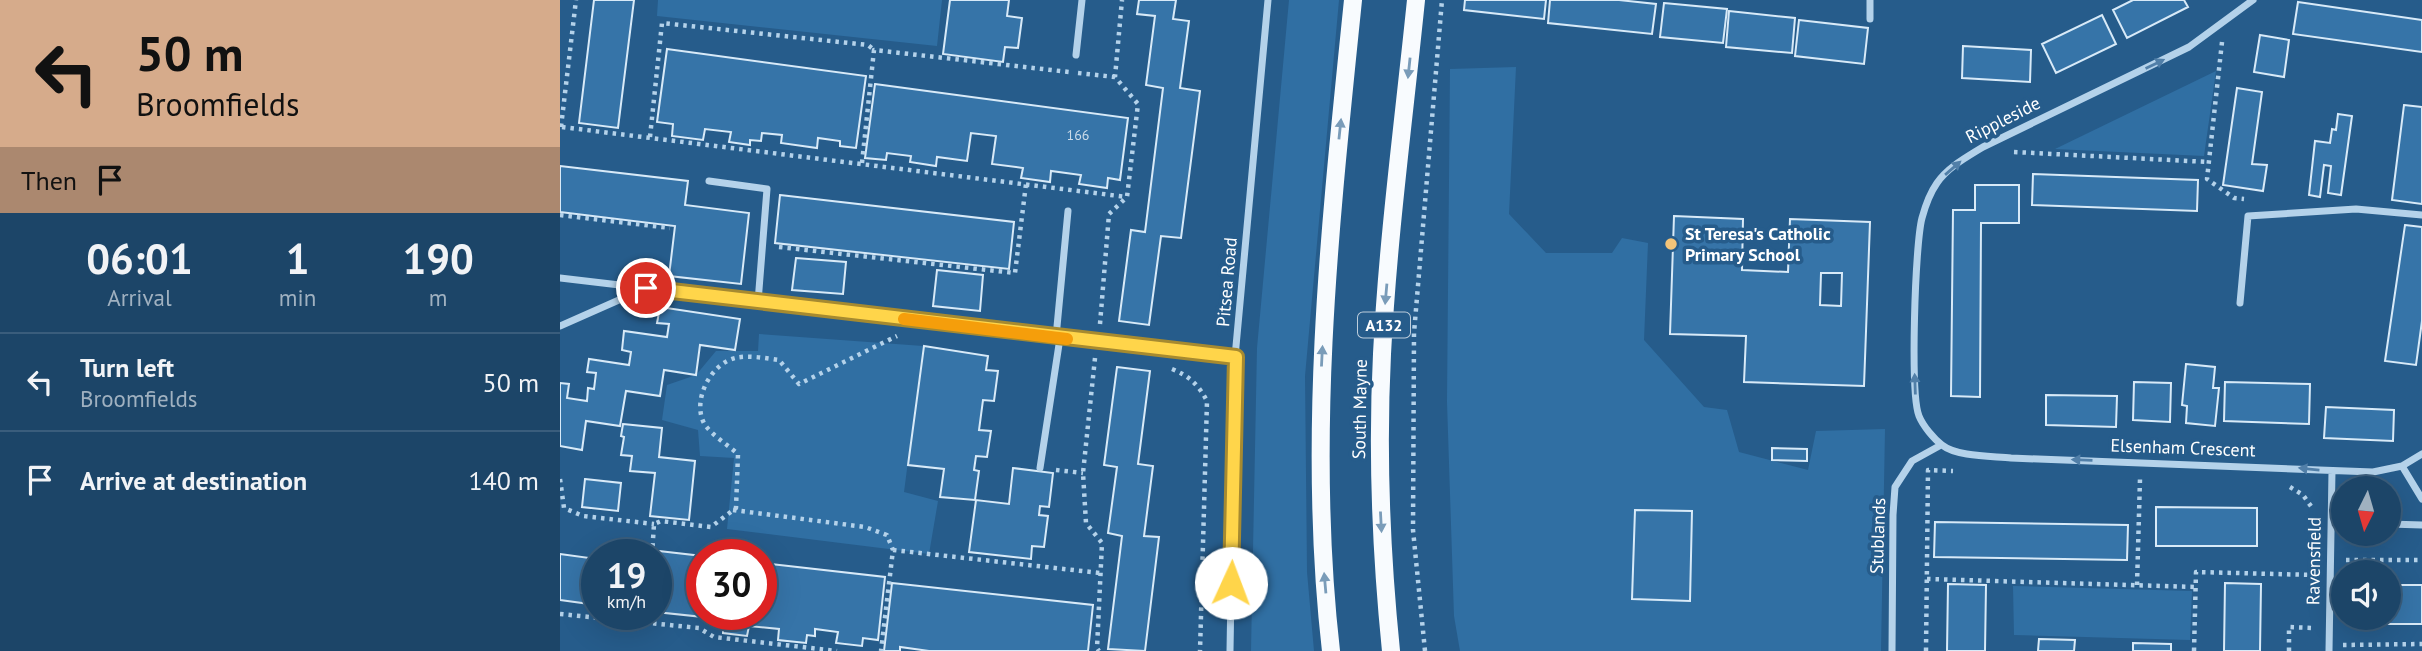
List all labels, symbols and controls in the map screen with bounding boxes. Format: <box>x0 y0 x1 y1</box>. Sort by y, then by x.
text: 50 m <box>136 21 243 85</box>
icon: left <box>21 28 112 119</box>
one-way arrow <box>1403 57 1414 79</box>
one-way arrow <box>2145 58 2165 70</box>
text: Broomfields <box>136 83 299 125</box>
street label: Rippleside <box>1962 91 2044 148</box>
one-way arrow <box>1335 118 1346 140</box>
house number: 166 <box>1067 126 1089 144</box>
one-way arrow <box>1944 160 1962 176</box>
icon: arrive <box>91 161 129 199</box>
text: Then <box>21 164 77 197</box>
place label: St Teresa's Catholic Primary School <box>1685 222 1831 266</box>
text: 06:01 <box>86 231 193 286</box>
text: 1 <box>286 231 309 286</box>
text: 190 <box>402 231 474 286</box>
street label: Pitsea Road <box>1211 236 1242 328</box>
marker: St Teresa's Catholic Primary School <box>1663 236 1679 252</box>
pin <box>616 258 676 318</box>
icon: arrive <box>627 269 665 307</box>
text: Arrival <box>107 283 172 312</box>
text: min <box>279 283 316 312</box>
text: m <box>429 283 447 312</box>
one-way arrow <box>1381 284 1392 306</box>
road number: A132 <box>1358 312 1410 338</box>
one-way arrow <box>1317 345 1328 367</box>
text: Turn left <box>80 351 174 384</box>
street label: South Mayne <box>1347 359 1372 459</box>
icon: left <box>21 363 59 401</box>
text: 50 m <box>483 366 539 399</box>
one-way arrow <box>1910 373 1921 395</box>
text: Broomfields <box>80 384 197 413</box>
street label: Elsenham Crescent <box>2110 433 2256 462</box>
one-way arrow <box>2071 454 2093 466</box>
icon: arrive <box>21 461 59 499</box>
one-way arrow <box>2298 463 2320 474</box>
text: Arrive at destination <box>80 464 307 497</box>
text: 140 m <box>468 464 539 497</box>
north arrow <box>2331 476 2401 546</box>
map controls <box>2331 476 2401 630</box>
street label: Stublands <box>1865 497 1890 575</box>
one-way arrow <box>1376 511 1387 533</box>
street label: Ravensfield <box>2301 517 2326 605</box>
speed limit sign: 30 <box>686 539 777 630</box>
position arrow <box>1194 546 1268 620</box>
text: 19 <box>607 552 646 598</box>
button: sound <box>2331 560 2401 630</box>
one-way arrow <box>1319 572 1330 594</box>
text: km/h <box>607 590 646 613</box>

